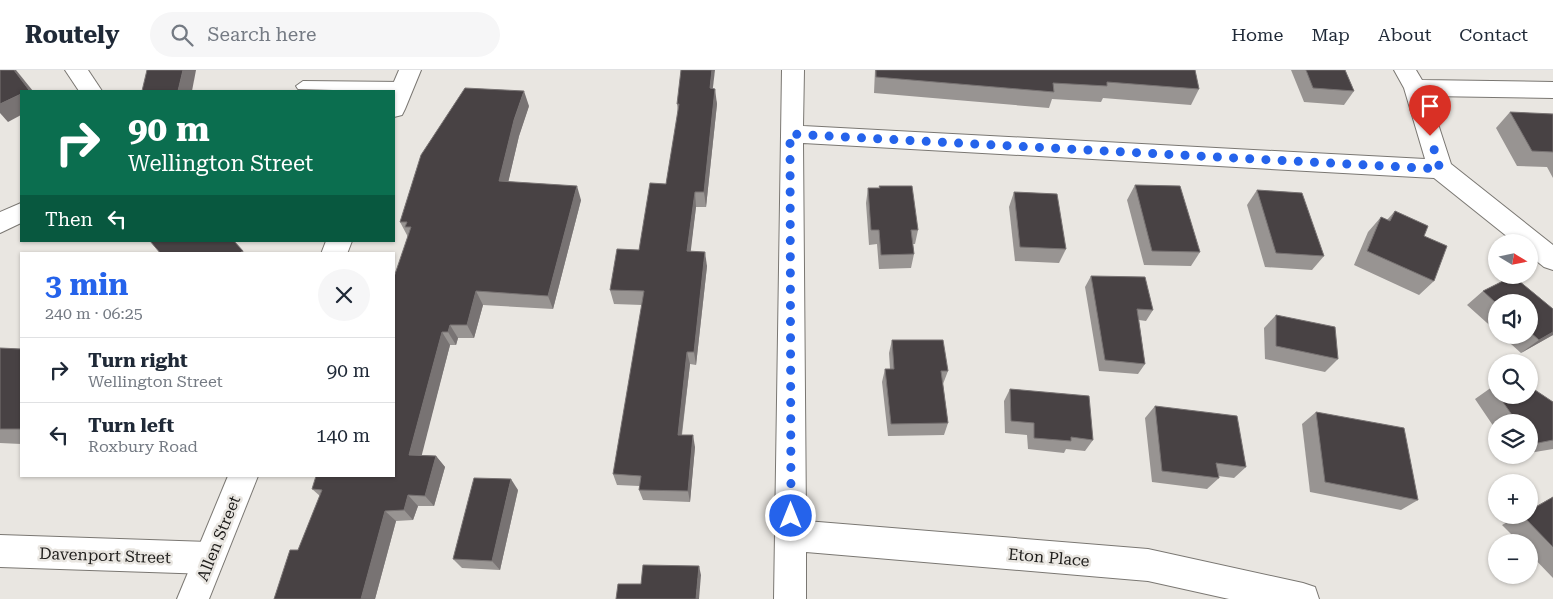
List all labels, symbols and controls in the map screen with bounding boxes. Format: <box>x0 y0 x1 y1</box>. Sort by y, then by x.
search box <box>150 12 500 57</box>
text: Routely <box>25 21 120 49</box>
icon: search <box>168 21 196 49</box>
text: Search here <box>208 23 316 46</box>
text: Home <box>1231 24 1283 45</box>
text: Map <box>1311 24 1350 45</box>
text: About <box>1378 24 1431 45</box>
text: Contact <box>1459 24 1528 45</box>
pin <box>1409 85 1451 136</box>
icon: arrive <box>1416 92 1444 120</box>
text: 90 m <box>128 109 210 150</box>
icon: right <box>45 110 110 175</box>
text: Wellington Street <box>128 151 313 176</box>
icon: left <box>103 205 131 233</box>
text: Then <box>45 208 93 231</box>
north arrow <box>1488 234 1538 284</box>
map controls <box>1488 234 1538 584</box>
text: 3 min <box>45 267 128 302</box>
button: close <box>318 269 370 321</box>
button: sound <box>1488 294 1538 344</box>
text: 240 m · 06:25 <box>45 304 143 323</box>
text: Turn right <box>88 349 188 372</box>
button: search <box>1488 354 1538 404</box>
icon: right <box>45 356 73 384</box>
text: 90 m <box>327 359 370 382</box>
text: Wellington Street <box>88 372 223 391</box>
text: Turn left <box>88 414 174 437</box>
button: layers <box>1488 414 1538 464</box>
icon: left <box>45 421 73 449</box>
text: 140 m <box>316 424 370 447</box>
text: Roxbury Road <box>88 437 198 456</box>
button: + <box>1488 474 1538 524</box>
position arrow <box>764 489 816 541</box>
street label: Allen Street <box>193 493 244 584</box>
button: − <box>1488 534 1538 584</box>
street label: Davenport Street <box>39 544 171 567</box>
street label: Eton Place <box>1007 544 1091 571</box>

